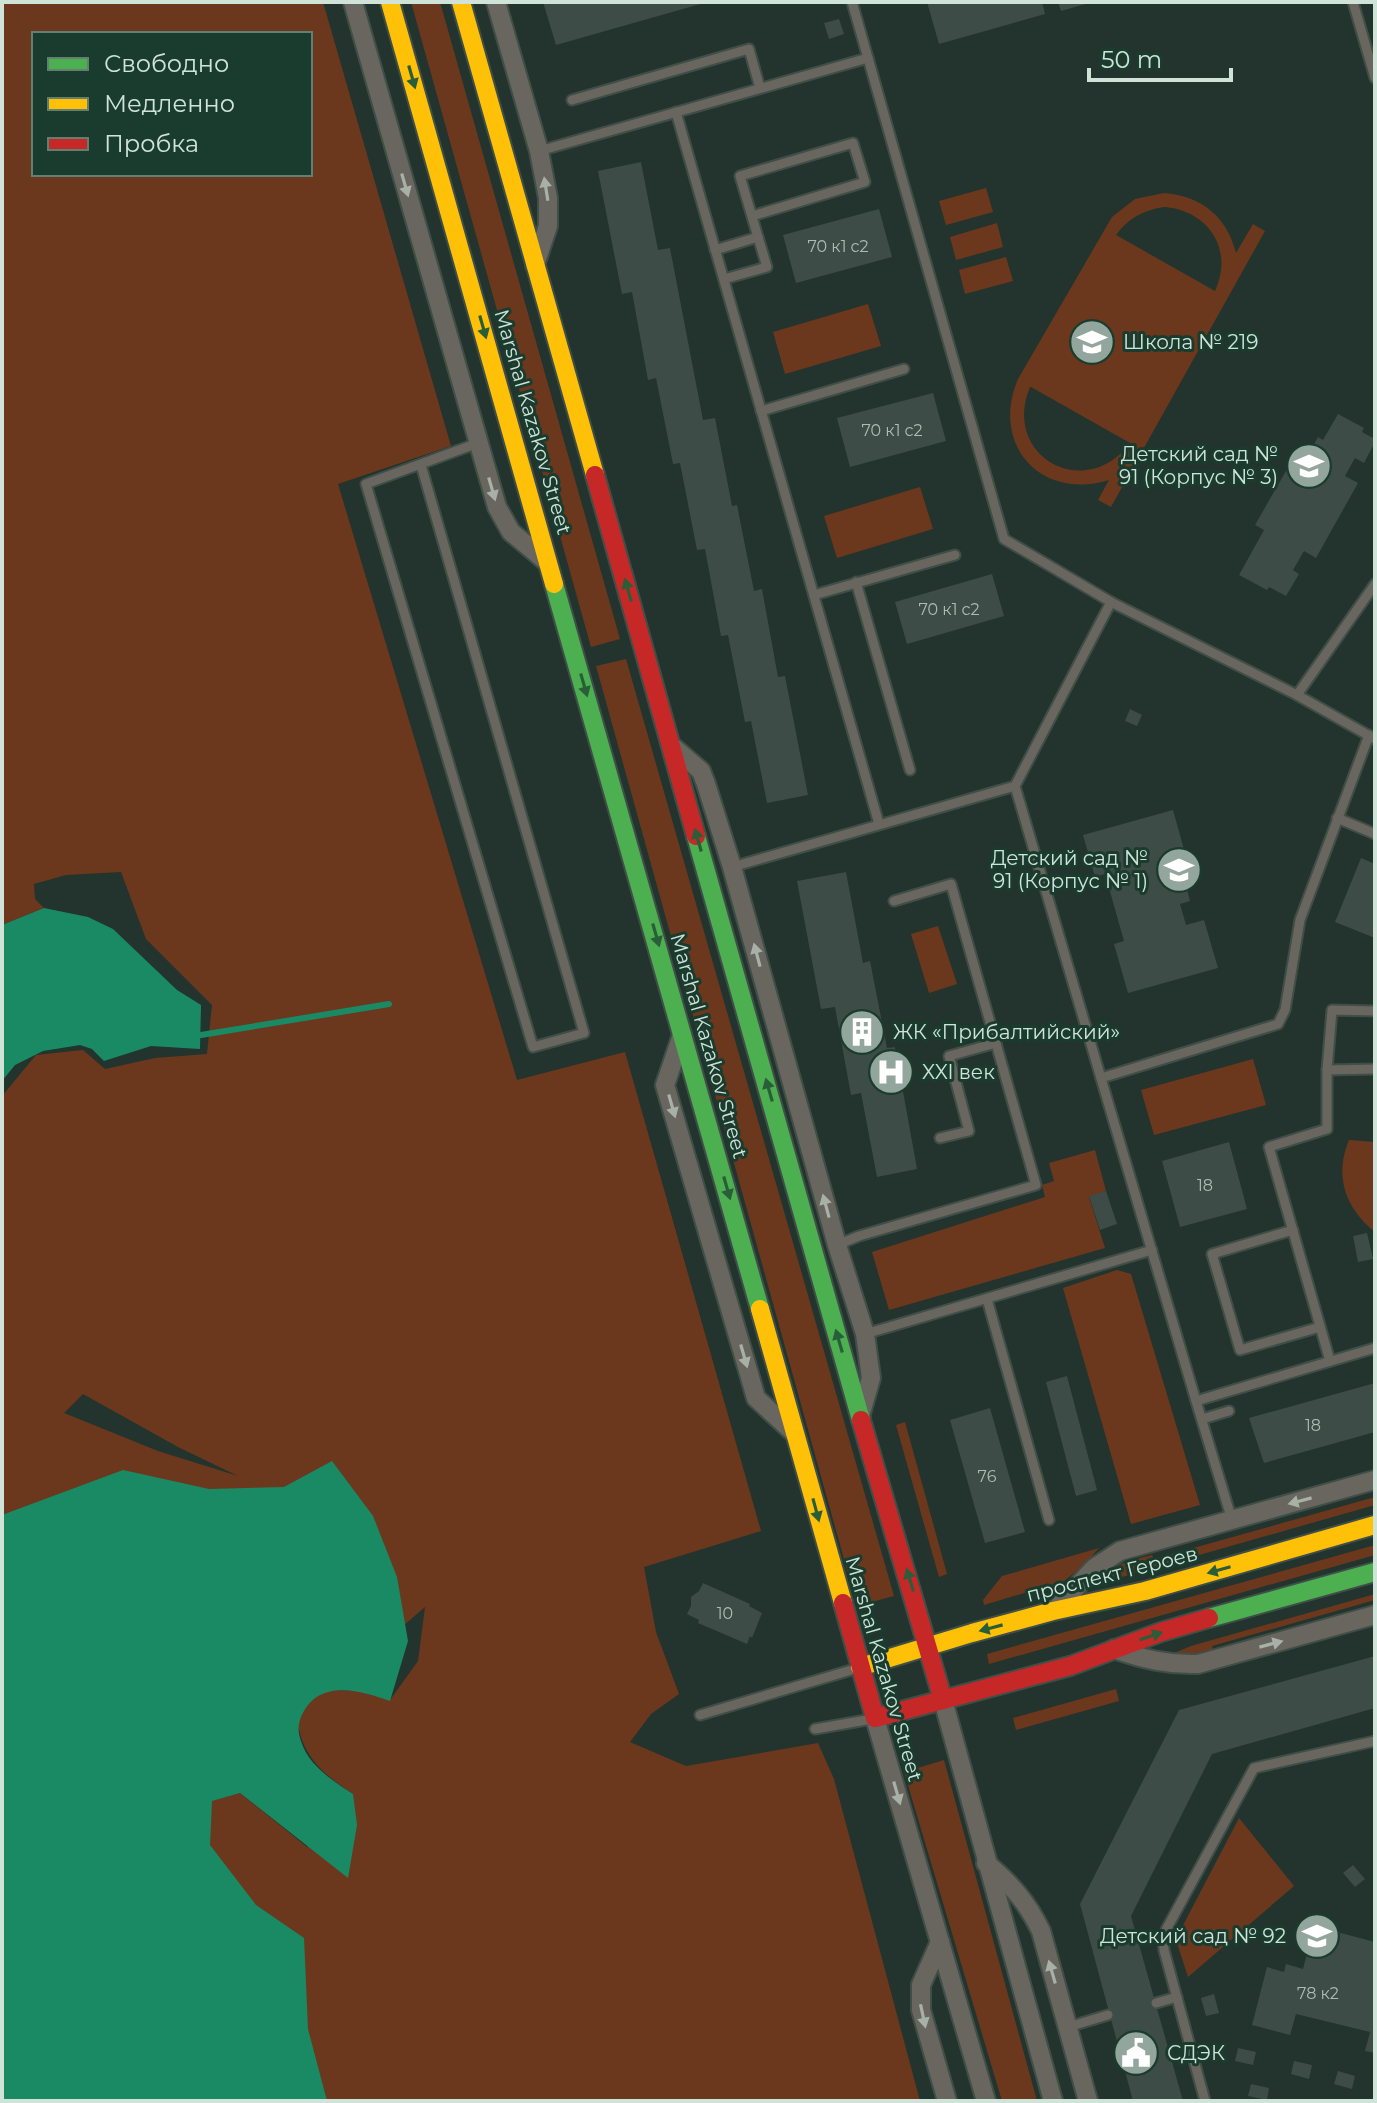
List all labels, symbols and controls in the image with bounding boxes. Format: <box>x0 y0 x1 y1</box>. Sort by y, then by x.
legend <box>32 32 312 176</box>
scale bar <box>1089 32 1231 82</box>
text: 50 m <box>1101 45 1162 74</box>
text: Свободно <box>104 49 229 78</box>
one-way arrow <box>406 65 418 90</box>
text: Медленно <box>104 89 235 118</box>
text: Пробка <box>104 129 199 158</box>
one-way arrow <box>399 173 412 197</box>
one-way arrow <box>539 177 552 202</box>
house number: 70 к1 с2 <box>807 237 869 256</box>
street label: Marshal Kazakov Street <box>489 307 577 537</box>
one-way arrow <box>477 315 490 339</box>
school or university icon: Школа № 219 <box>1068 318 1116 366</box>
place label: Школа № 219 <box>1123 330 1258 354</box>
house number: 70 к1 с2 <box>861 421 923 440</box>
place label: Детский сад № 91 (Корпус № 3) <box>1119 442 1278 489</box>
school or university icon: Детский сад № 91 (Корпус № 3) <box>1285 442 1333 490</box>
one-way arrow <box>486 477 499 501</box>
one-way arrow <box>621 577 634 601</box>
house number: 70 к1 с2 <box>918 600 980 619</box>
one-way arrow <box>578 674 591 698</box>
one-way arrow <box>691 827 704 851</box>
place label: Детский сад № 91 (Корпус № 1) <box>991 846 1148 893</box>
school or university icon: Детский сад № 91 (Корпус № 1) <box>1155 846 1203 894</box>
one-way arrow <box>650 923 662 948</box>
street label: Marshal Kazakov Street <box>665 931 753 1161</box>
one-way arrow <box>750 942 762 967</box>
building icon: ЖК «Прибалтийский» <box>838 1008 886 1056</box>
place label: ЖК «Прибалтийский» <box>893 1020 1120 1044</box>
hospital icon: XXI век <box>867 1048 915 1096</box>
place label: XXI век <box>922 1060 995 1084</box>
one-way arrow <box>762 1078 774 1103</box>
one-way arrow <box>666 1094 678 1119</box>
one-way arrow <box>721 1176 733 1201</box>
house number: 18 <box>1197 1176 1213 1195</box>
one-way arrow <box>819 1193 832 1217</box>
one-way arrow <box>832 1328 845 1352</box>
one-way arrow <box>738 1344 751 1368</box>
house number: 18 <box>1305 1416 1321 1435</box>
house number: 76 <box>978 1467 997 1486</box>
one-way arrow <box>1287 1495 1311 1508</box>
one-way arrow <box>810 1499 823 1523</box>
street label: проспект Героев <box>1024 1541 1200 1607</box>
street label: Marshal Kazakov Street <box>840 1554 928 1784</box>
one-way arrow <box>1207 1564 1231 1577</box>
one-way arrow <box>903 1568 915 1592</box>
house number: 10 <box>717 1604 733 1623</box>
one-way arrow <box>978 1622 1002 1635</box>
one-way arrow <box>1140 1629 1164 1641</box>
one-way arrow <box>1259 1637 1284 1649</box>
one-way arrow <box>891 1782 904 1806</box>
school or university icon: Детский сад № 92 <box>1293 1912 1341 1960</box>
place label: Детский сад № 92 <box>1100 1924 1286 1948</box>
one-way arrow <box>1046 1959 1058 1984</box>
house number: 78 к2 <box>1297 1984 1339 2003</box>
one-way arrow <box>917 2003 930 2028</box>
public building icon: СДЭК <box>1112 2029 1160 2077</box>
place label: СДЭК <box>1167 2041 1225 2065</box>

